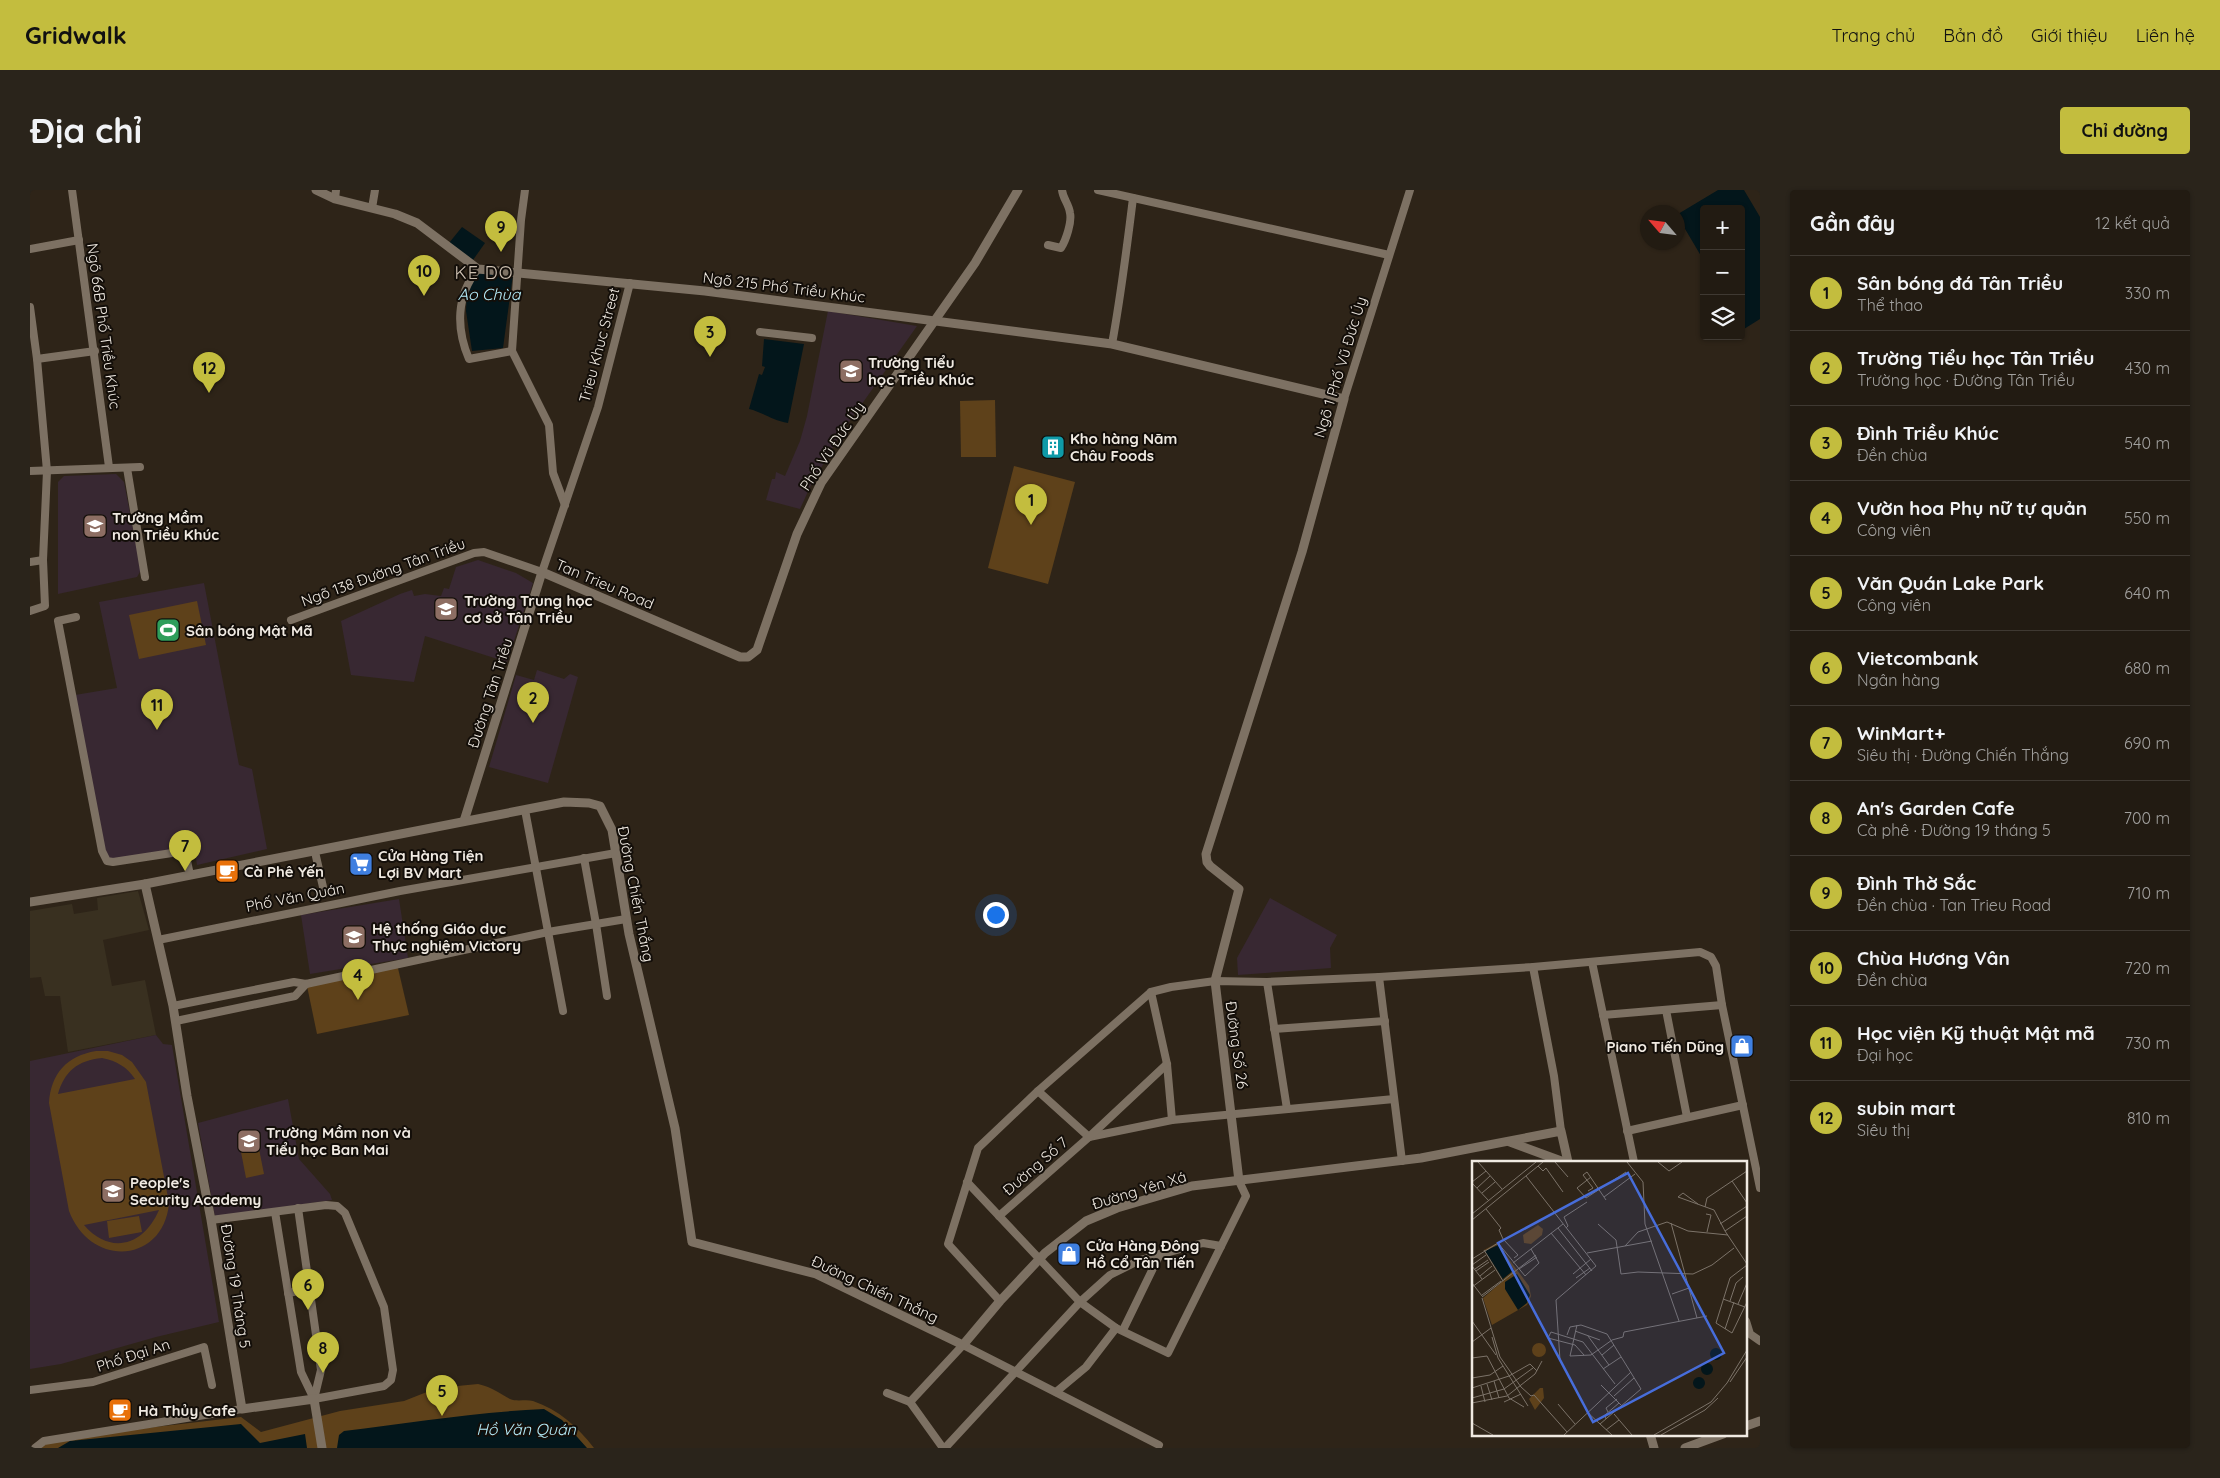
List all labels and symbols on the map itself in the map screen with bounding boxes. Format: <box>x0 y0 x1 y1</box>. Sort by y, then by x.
north arrow <box>1640 205 1685 250</box>
pin: 9 <box>485 211 517 252</box>
street label: Ngõ 66B Phố Triều Khúc <box>83 242 125 410</box>
pin: 10 <box>408 255 440 296</box>
district label: KE DO <box>454 261 514 284</box>
street label: Ngõ 215 Phố Triều Khúc <box>702 268 866 306</box>
water label: Ao Chùa <box>458 284 522 304</box>
street label: Trieu Khuc Street <box>575 285 623 405</box>
street label: Ngõ 1 Phố Vũ Đức Úy <box>1309 294 1371 440</box>
pin: 3 <box>694 316 726 357</box>
pin: 12 <box>193 352 225 393</box>
place label: Trường Tiểu học Triều Khúc <box>868 353 974 389</box>
school or university icon: Trường Tiểu học Triều Khúc <box>838 358 864 384</box>
street label: Phố Vũ Đức Úy <box>795 398 869 494</box>
place label: Kho hàng Năm Châu Foods <box>1070 429 1177 465</box>
building icon: Kho hàng Năm Châu Foods <box>1040 434 1066 460</box>
pin: 1 <box>1015 484 1047 525</box>
place label: Trường Mầm non Triều Khúc <box>112 508 219 544</box>
school or university icon: Trường Mầm non Triều Khúc <box>82 513 108 539</box>
street label: Ngõ 138 Đường Tân Triều <box>298 533 468 611</box>
street label: Tan Trieu Road <box>553 555 657 613</box>
place label: Trường Trung học cơ sở Tân Triều <box>464 591 593 627</box>
school or university icon: Trường Trung học cơ sở Tân Triều <box>433 596 459 622</box>
sports icon: Sân bóng Mật Mã <box>155 617 181 643</box>
place label: Sân bóng Mật Mã <box>186 621 313 640</box>
street label: Đường Tân Triều <box>463 636 517 750</box>
pin: 2 <box>517 682 549 723</box>
pin: 11 <box>141 689 173 730</box>
street label: Đường Chiến Thắng <box>614 824 658 964</box>
pin: 7 <box>169 830 201 871</box>
place label: Cửa Hàng Tiện Lợi BV Mart <box>378 846 483 882</box>
supermarket icon: Cửa Hàng Tiện Lợi BV Mart <box>348 851 374 877</box>
cafe icon: Cà Phê Yến <box>214 858 240 884</box>
place label: Cà Phê Yến <box>244 862 324 881</box>
street label: Phố Văn Quán <box>244 878 346 916</box>
your location <box>983 902 1009 928</box>
place label: Hệ thống Giáo dục Thực nghiệm Victory <box>372 919 521 955</box>
school or university icon: Hệ thống Giáo dục Thực nghiệm Victory <box>341 924 367 950</box>
pin: 4 <box>342 959 374 1000</box>
street label: Đường Số 26 <box>1221 1000 1253 1090</box>
shop icon: Piano Tiến Dũng <box>1729 1033 1755 1059</box>
place label: Piano Tiến Dũng <box>1607 1037 1724 1056</box>
place label: Trường Mầm non và Tiểu học Ban Mai <box>266 1123 411 1159</box>
school or university icon: Trường Mầm non và Tiểu học Ban Mai <box>236 1128 262 1154</box>
street label: Đường Số 7 <box>999 1132 1072 1199</box>
inset map <box>1472 1161 1748 1436</box>
street label: Đường Yên Xá <box>1090 1167 1188 1213</box>
place label: People's Security Academy <box>130 1173 261 1209</box>
school or university icon: People's Security Academy <box>100 1178 126 1204</box>
street label: Đường 19 Tháng 5 <box>217 1223 255 1349</box>
place label: Cửa Hàng Đông Hồ Cổ Tân Tiến <box>1086 1236 1199 1272</box>
shop icon: Cửa Hàng Đông Hồ Cổ Tân Tiến <box>1056 1241 1082 1267</box>
street label: Đường Chiến Thắng <box>808 1251 942 1327</box>
pin: 6 <box>292 1269 324 1310</box>
pin: 8 <box>307 1332 339 1373</box>
street label: Phố Đại An <box>94 1334 172 1376</box>
pin: 5 <box>426 1375 458 1416</box>
cafe icon: Hà Thủy Cafe <box>107 1397 133 1423</box>
place label: Hà Thủy Cafe <box>138 1401 236 1420</box>
water label: Hồ Văn Quán <box>476 1419 577 1439</box>

